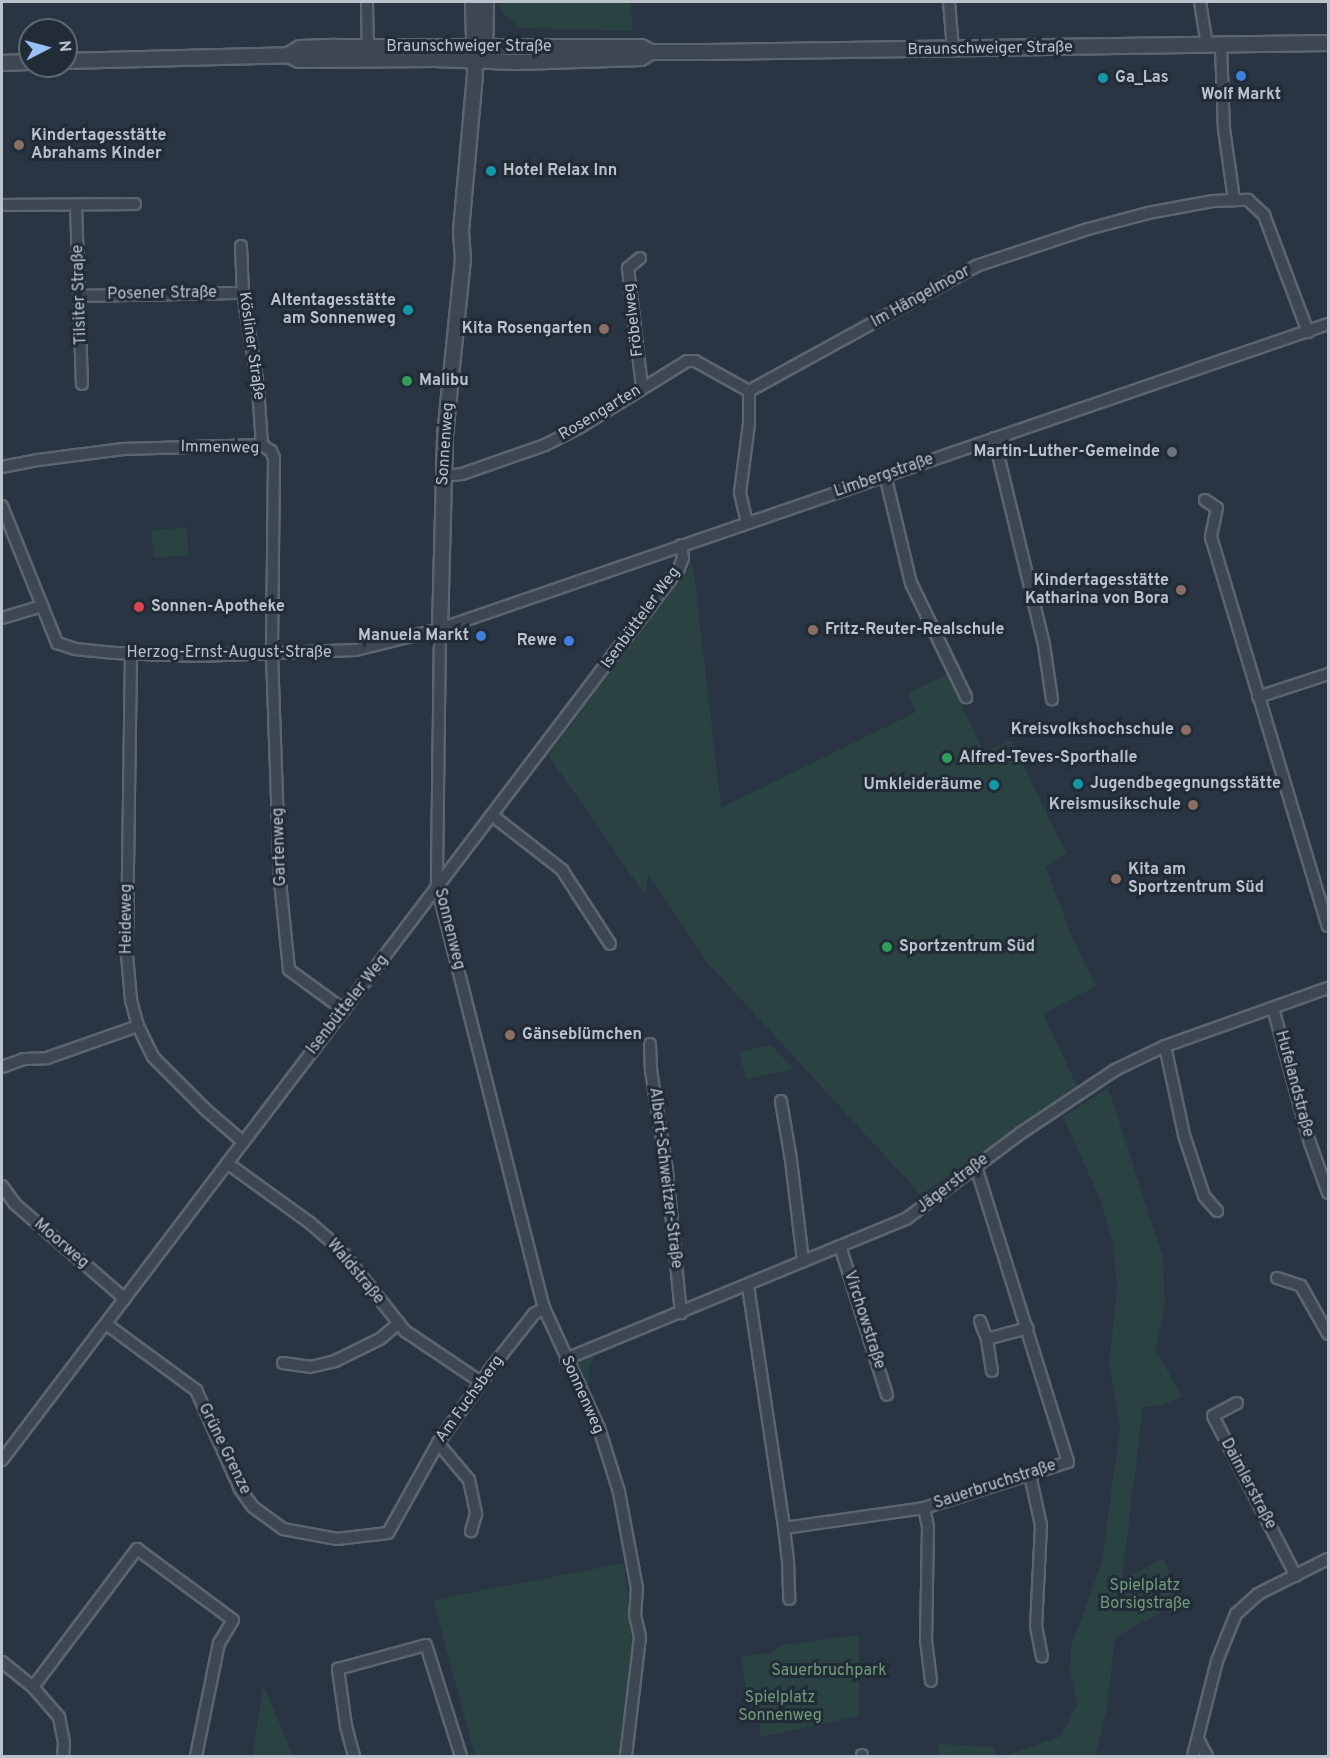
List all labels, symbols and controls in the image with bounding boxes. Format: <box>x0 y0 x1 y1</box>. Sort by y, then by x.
north arrow <box>18 18 78 78</box>
street label: Braunschweiger Straße <box>386 37 552 57</box>
street label: Braunschweiger Straße <box>907 38 1073 60</box>
text: N <box>53 40 74 53</box>
place label: Ga_Las <box>1115 68 1169 88</box>
marker: Wolf Markt <box>1234 69 1248 83</box>
marker: Ga_Las <box>1096 71 1110 85</box>
place label: Wolf Markt <box>1201 85 1281 105</box>
place label: Kindertagesstätte Abrahams Kinder <box>31 126 167 164</box>
marker: Kindertagesstätte Abrahams Kinder <box>12 138 26 152</box>
place label: Hotel Relax Inn <box>503 161 617 181</box>
marker: Hotel Relax Inn <box>484 164 498 178</box>
street label: Tilsiter Straße <box>69 245 91 345</box>
street label: Im Hängelmoor <box>868 262 974 332</box>
street label: Fröbelweg <box>620 282 648 358</box>
street label: Posener Straße <box>107 283 217 305</box>
street label: Kösliner Straße <box>234 291 268 401</box>
place label: Altentagesstätte am Sonnenweg <box>270 291 396 329</box>
marker: Altentagesstätte am Sonnenweg <box>401 303 415 317</box>
place label: Kita Rosengarten <box>462 319 592 339</box>
marker: Kita Rosengarten <box>597 322 611 336</box>
place label: Malibu <box>419 371 469 391</box>
marker: Malibu <box>400 374 414 388</box>
street label: Rosengarten <box>556 381 644 445</box>
street label: Sonnenweg <box>434 402 458 486</box>
street label: Immenweg <box>180 438 260 458</box>
place label: Martin-Luther-Gemeinde <box>973 442 1160 462</box>
marker: Martin-Luther-Gemeinde <box>1165 445 1179 459</box>
street label: Limbergstraße <box>832 450 936 502</box>
street label: Isenbütteler Weg <box>597 563 685 673</box>
place label: Kindertagesstätte Katharina von Bora <box>1025 571 1169 609</box>
marker: Kindertagesstätte Katharina von Bora <box>1174 583 1188 597</box>
place label: Sonnen-Apotheke <box>151 597 285 617</box>
marker: Sonnen-Apotheke <box>132 600 146 614</box>
place label: Fritz-Reuter-Realschule <box>825 620 1004 640</box>
marker: Fritz-Reuter-Realschule <box>806 623 820 637</box>
place label: Manuela Markt <box>358 626 469 646</box>
marker: Manuela Markt <box>474 629 488 643</box>
place label: Rewe <box>517 631 557 651</box>
marker: Rewe <box>562 634 576 648</box>
street label: Herzog-Ernst-August-Straße <box>126 643 332 663</box>
place label: Kreisvolkshochschule <box>1011 720 1174 740</box>
marker: Kreisvolkshochschule <box>1179 723 1193 737</box>
place label: Alfred-Teves-Sporthalle <box>959 748 1137 768</box>
marker: Alfred-Teves-Sporthalle <box>940 751 954 765</box>
place label: Jugendbegegnungsstätte <box>1090 774 1281 794</box>
place label: Umkleideräume <box>863 775 982 795</box>
marker: Jugendbegegnungsstätte <box>1071 777 1085 791</box>
marker: Umkleideräume <box>987 778 1001 792</box>
place label: Kreismusikschule <box>1049 795 1181 815</box>
marker: Kreismusikschule <box>1186 798 1200 812</box>
street label: Gartenweg <box>269 807 291 887</box>
place label: Kita am Sportzentrum Süd <box>1128 860 1264 898</box>
marker: Kita am Sportzentrum Süd <box>1109 872 1123 886</box>
street label: Heideweg <box>117 884 137 954</box>
street label: Sonnenweg <box>430 886 468 972</box>
place label: Sportzentrum Süd <box>899 937 1035 957</box>
marker: Sportzentrum Süd <box>880 940 894 954</box>
street label: Isenbütteler Weg <box>303 951 393 1059</box>
place label: Gänseblümchen <box>522 1025 642 1045</box>
marker: Gänseblümchen <box>503 1028 517 1042</box>
street label: Hufelandstraße <box>1271 1029 1317 1139</box>
street label: Albert-Schweitzer-Straße <box>644 1086 686 1270</box>
street label: Jägerstraße <box>913 1150 993 1218</box>
street label: Moorweg <box>30 1215 92 1273</box>
street label: Waldstraße <box>322 1236 388 1308</box>
street label: Virchowstraße <box>839 1268 889 1372</box>
street label: Am Fuchsberg <box>432 1352 508 1446</box>
street label: Sonnenweg <box>556 1353 608 1437</box>
street label: Grüne Grenze <box>194 1400 254 1498</box>
street label: Daimlerstraße <box>1216 1435 1280 1533</box>
street label: Sauerbruchstraße <box>932 1456 1058 1514</box>
park label: Spielplatz Borsigstraße <box>1100 1576 1190 1614</box>
park label: Sauerbruchpark <box>771 1661 887 1681</box>
park label: Spielplatz Sonnenweg <box>738 1688 822 1726</box>

